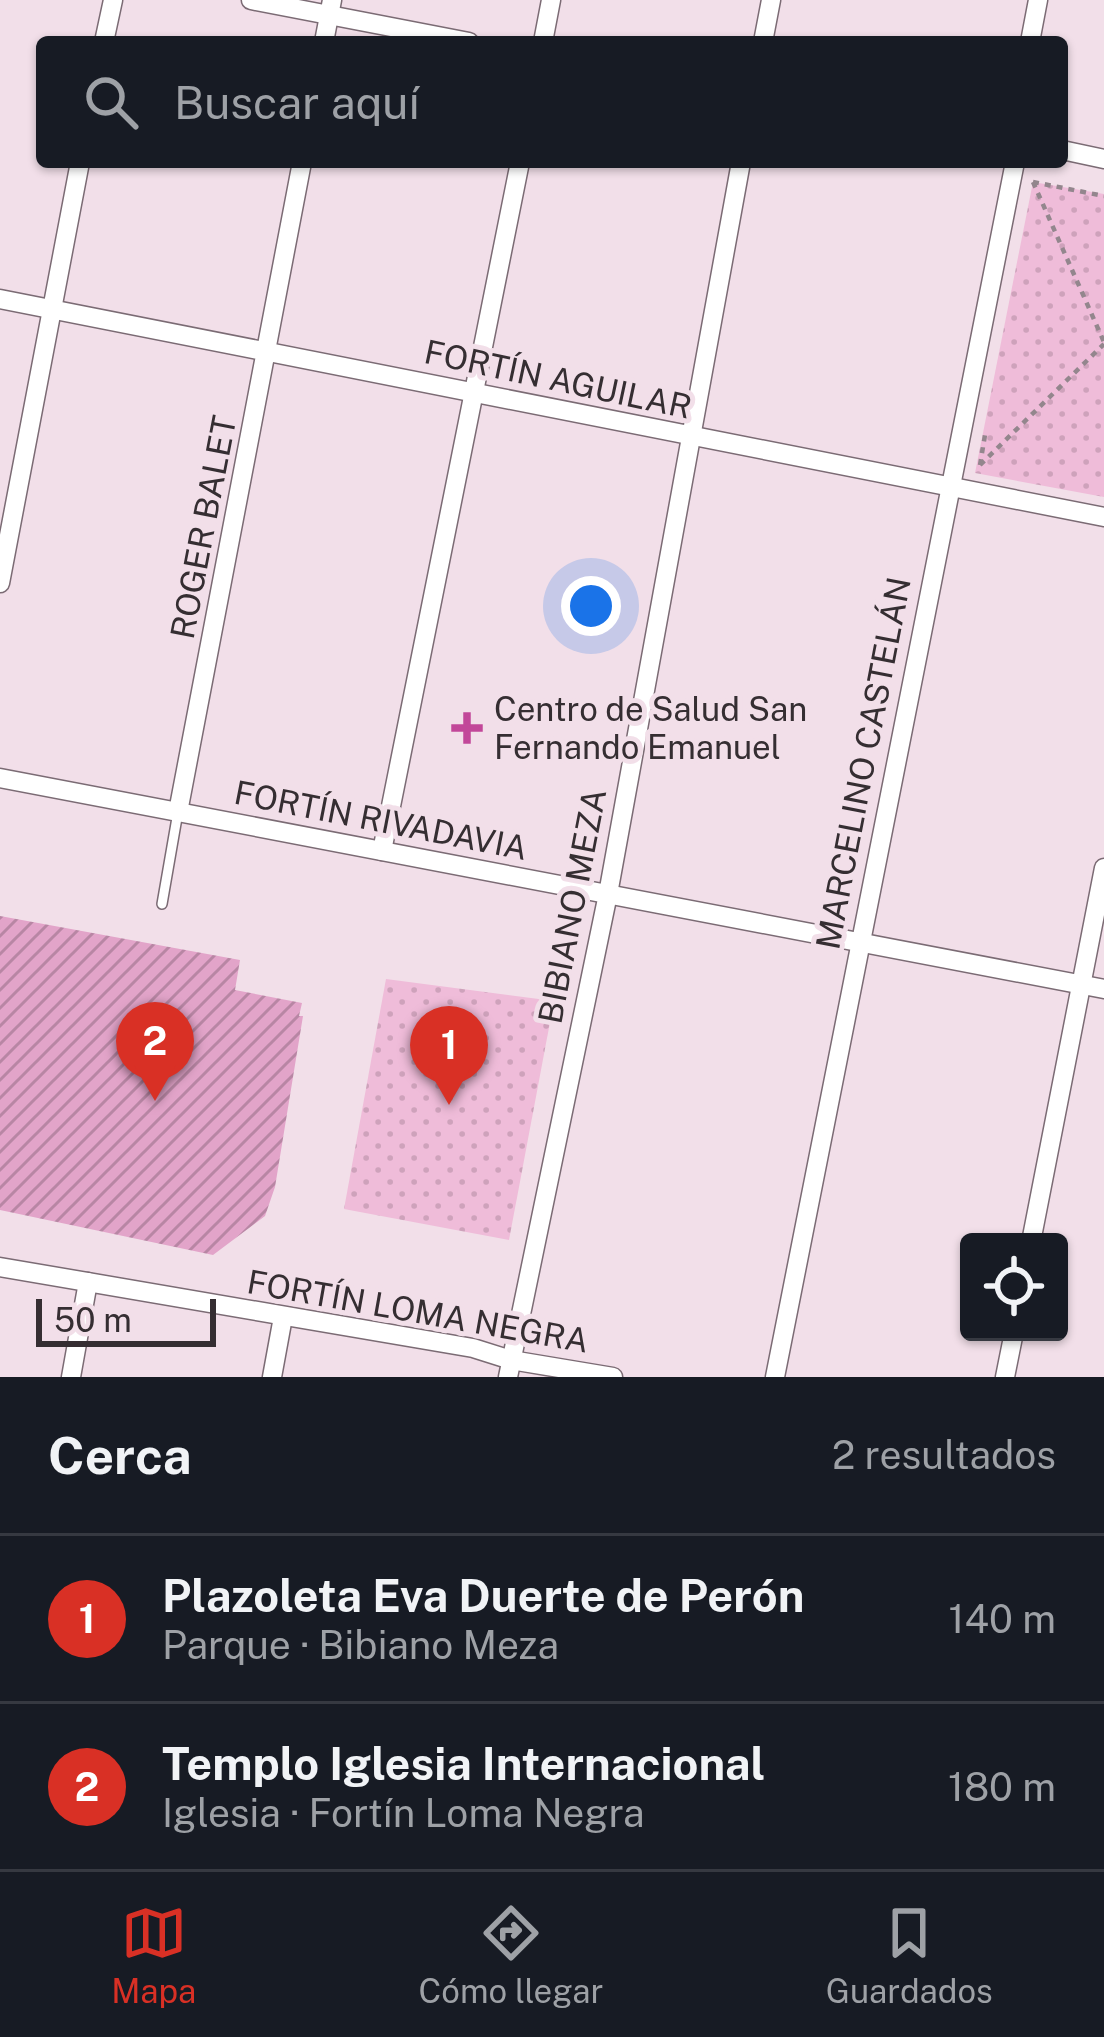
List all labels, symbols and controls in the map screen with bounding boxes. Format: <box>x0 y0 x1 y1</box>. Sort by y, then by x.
search box <box>36 36 1068 168</box>
icon: search <box>78 69 144 135</box>
text: Buscar aquí <box>174 76 420 129</box>
street label: FORTÍN AGUILAR <box>421 331 695 426</box>
street label: ROGER BALET <box>163 412 243 642</box>
street label: MARCELINO CASTELÁN <box>807 573 918 952</box>
your location <box>561 576 621 636</box>
place label: Centro de Salud San Fernando Emanuel <box>494 690 807 766</box>
marker: Centro de Salud San Fernando Emanuel <box>451 712 483 744</box>
street label: FORTÍN RIVADAVIA <box>231 772 531 867</box>
street label: BIBIANO MEZA <box>531 785 613 1027</box>
pin: 2 <box>116 1002 194 1101</box>
pin: 1 <box>410 1006 488 1105</box>
map controls <box>960 1233 1068 1341</box>
button: locate <box>960 1233 1068 1341</box>
street label: FORTÍN LOMA NEGRA <box>244 1261 592 1360</box>
scale bar <box>36 1293 216 1346</box>
text: 50 m <box>54 1301 132 1339</box>
text: Cerca <box>48 1426 192 1485</box>
text: 2 resultados <box>832 1432 1056 1478</box>
text: Plazoleta Eva Duerte de Perón <box>162 1569 804 1622</box>
text: 1 <box>79 1596 95 1642</box>
text: 140 m <box>949 1596 1056 1642</box>
text: Parque · Bibiano Meza <box>162 1622 559 1668</box>
text: Templo Iglesia Internacional <box>162 1737 765 1790</box>
text: 2 <box>75 1764 99 1810</box>
text: 180 m <box>948 1764 1056 1810</box>
text: Iglesia · Fortín Loma Negra <box>162 1790 645 1836</box>
tab: Mapa <box>111 1900 196 2010</box>
tab: Cómo llegar <box>419 1900 603 2010</box>
tab: Guardados <box>826 1900 993 2010</box>

